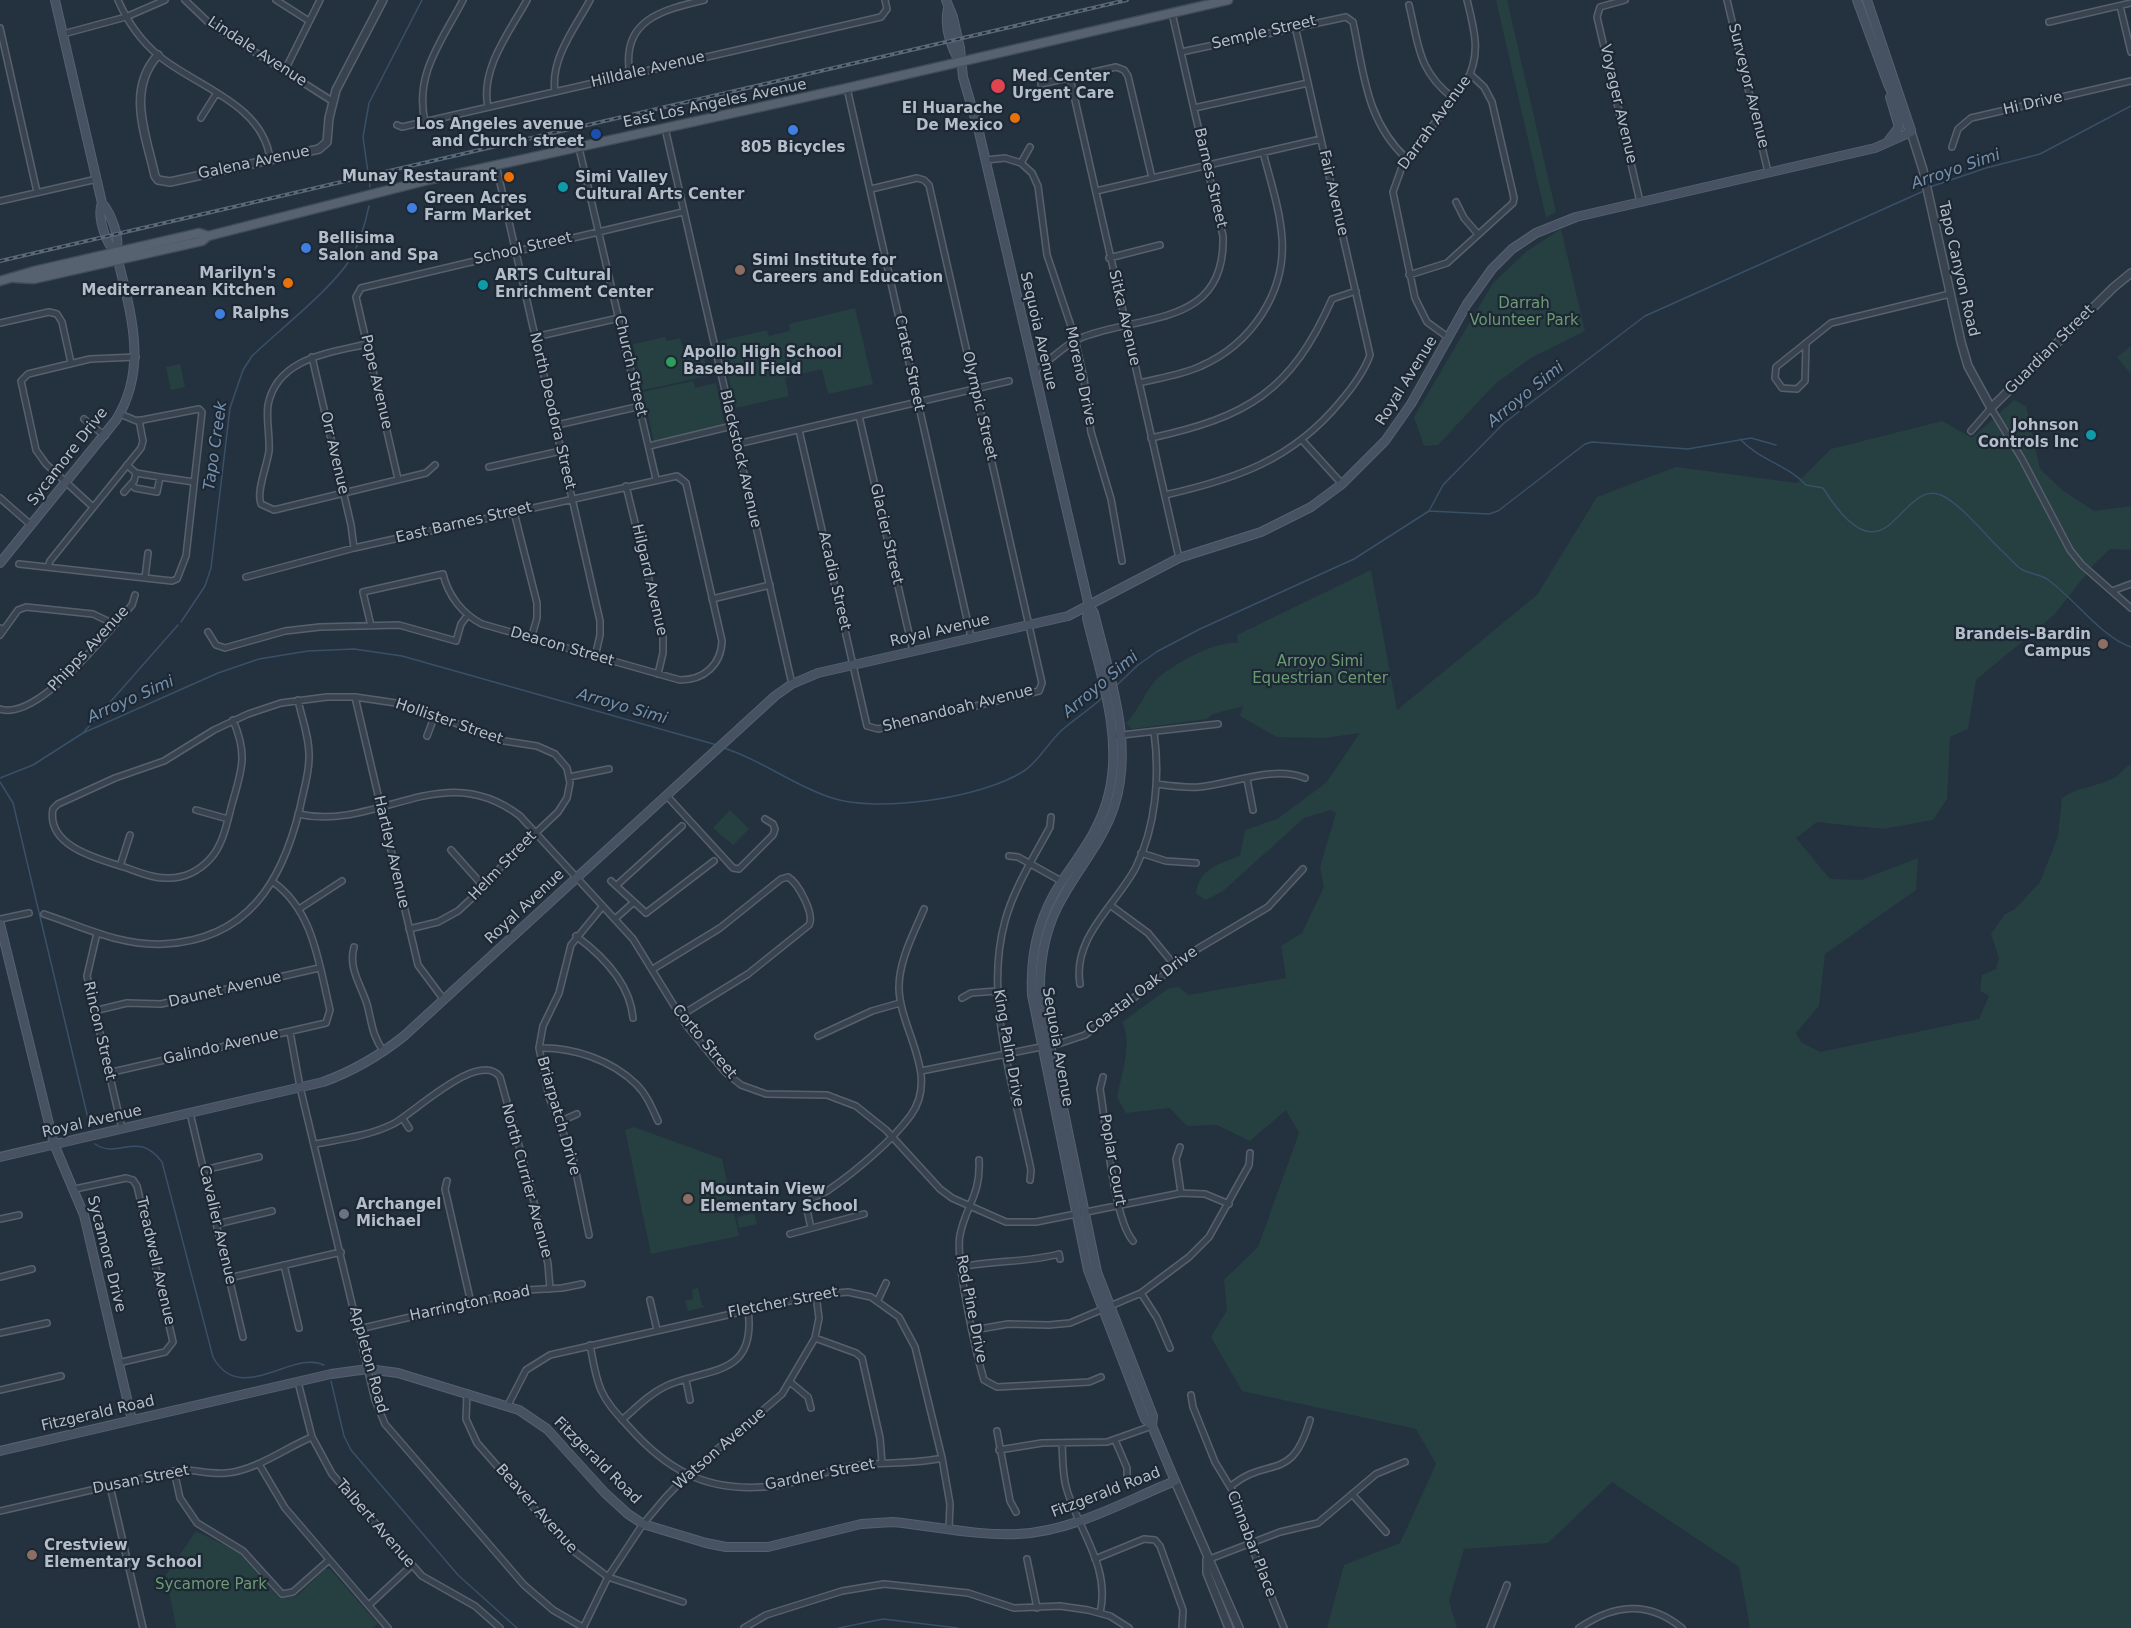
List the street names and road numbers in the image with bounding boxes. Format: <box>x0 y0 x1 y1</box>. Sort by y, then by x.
street label: Semple Street <box>1210 12 1318 54</box>
street label: Lindale Avenue <box>204 13 310 91</box>
street label: Surveyor Avenue <box>1724 22 1772 150</box>
street label: Voyager Avenue <box>1596 43 1640 165</box>
street label: Hilldale Avenue <box>589 48 707 92</box>
street label: Darrah Avenue <box>1395 72 1475 174</box>
street label: East Los Angeles Avenue <box>622 76 808 132</box>
street label: Hi Drive <box>2002 88 2064 120</box>
street label: Barnes Street <box>1190 126 1230 230</box>
street label: Galena Avenue <box>197 142 311 184</box>
street label: Fair Avenue <box>1314 148 1352 238</box>
street label: Tapo Canyon Road <box>1934 200 1982 338</box>
street label: School Street <box>472 229 574 269</box>
street label: Sitka Avenue <box>1104 268 1144 368</box>
street label: Sequoia Avenue <box>1016 270 1060 392</box>
street label: Guardian Street <box>2002 302 2098 398</box>
street label: Crater Street <box>890 313 928 413</box>
street label: Church Street <box>610 314 650 418</box>
street label: Moreno Drive <box>1061 325 1099 427</box>
street label: North Deodora Street <box>525 330 579 492</box>
street label: Pope Avenue <box>356 333 396 431</box>
street label: Royal Avenue <box>1372 333 1442 429</box>
street label: Olympic Street <box>958 350 1000 462</box>
street label: Blackstock Avenue <box>715 388 765 530</box>
street label: Sycamore Drive <box>24 404 112 510</box>
street label: Orr Avenue <box>316 410 352 496</box>
street label: Glacier Street <box>866 482 906 586</box>
street label: East Barnes Street <box>394 499 534 547</box>
street label: Hilgard Avenue <box>627 522 671 638</box>
street label: Acadia Street <box>814 530 854 632</box>
street label: Phipps Avenue <box>45 603 133 695</box>
street label: Royal Avenue <box>888 611 992 651</box>
street label: Deacon Street <box>508 624 616 670</box>
street label: Shenandoah Avenue <box>881 682 1035 736</box>
street label: Hollister Street <box>393 695 505 749</box>
street label: Hartley Avenue <box>369 794 413 910</box>
street label: Helm Street <box>465 828 541 904</box>
street label: Royal Avenue <box>482 866 568 948</box>
street label: Coastal Oak Drive <box>1083 943 1201 1039</box>
street label: Daunet Avenue <box>167 968 283 1012</box>
street label: Rincon Street <box>79 980 119 1082</box>
street label: Sequoia Avenue <box>1038 986 1076 1108</box>
street label: King Palm Drive <box>989 988 1027 1108</box>
street label: Corto Street <box>668 1001 740 1083</box>
street label: Galindo Avenue <box>162 1025 280 1069</box>
street label: Briarpatch Drive <box>532 1054 584 1178</box>
street label: Royal Avenue <box>40 1102 144 1142</box>
street label: North Currier Avenue <box>497 1102 555 1260</box>
street label: Poplar Court <box>1095 1113 1129 1207</box>
street label: Cavalier Avenue <box>195 1164 239 1286</box>
street label: Sycamore Drive <box>83 1194 129 1314</box>
street label: Treadwell Avenue <box>131 1195 179 1327</box>
street label: Red Pine Drive <box>952 1253 990 1365</box>
street label: Harrington Road <box>408 1282 532 1326</box>
street label: Fletcher Street <box>727 1284 839 1322</box>
street label: Appleton Road <box>345 1305 391 1415</box>
street label: Fitzgerald Road <box>40 1392 156 1436</box>
street label: Watson Avenue <box>670 1404 770 1494</box>
street label: Fitzgerald Road <box>550 1414 644 1508</box>
street label: Gardner Street <box>764 1456 876 1494</box>
street label: Beaver Avenue <box>491 1461 581 1557</box>
street label: Dusan Street <box>91 1462 191 1498</box>
street label: Fitzgerald Road <box>1049 1464 1163 1522</box>
street label: Talbert Avenue <box>332 1476 418 1572</box>
street label: Cinnabar Place <box>1222 1488 1280 1600</box>

